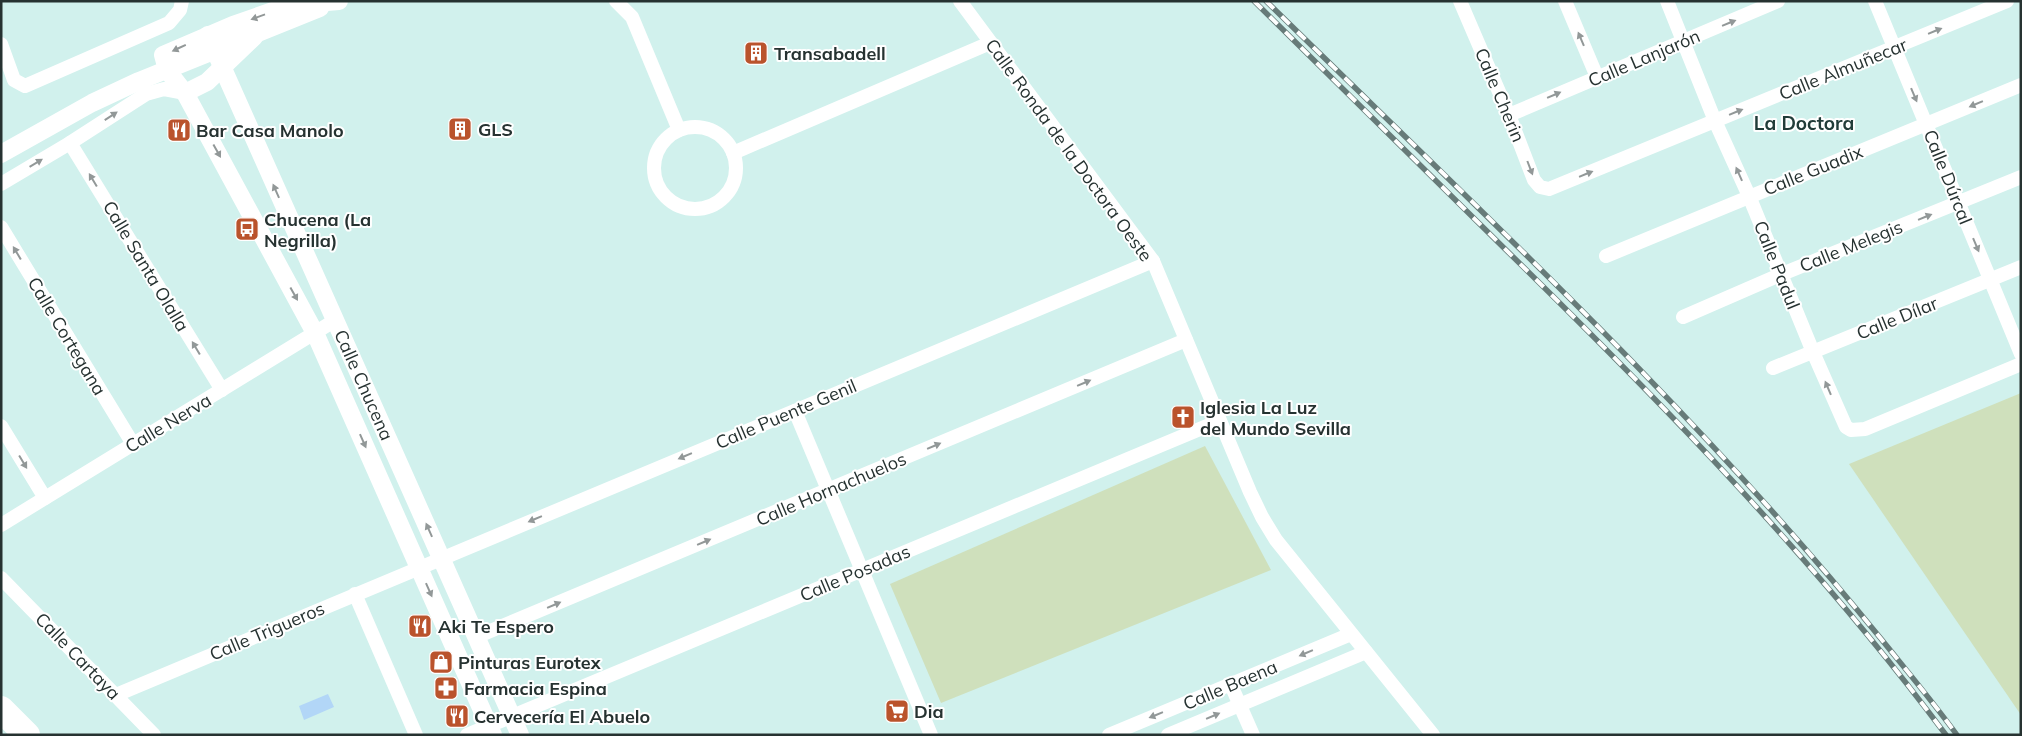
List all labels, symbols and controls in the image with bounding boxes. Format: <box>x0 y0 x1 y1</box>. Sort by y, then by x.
one-way arrow <box>250 13 265 21</box>
one-way arrow <box>1722 18 1736 26</box>
street label: Calle Lanjarón <box>1585 24 1703 92</box>
one-way arrow <box>1928 27 1943 35</box>
one-way arrow <box>1577 32 1585 46</box>
street label: Calle Almuñecar <box>1776 33 1911 105</box>
street label: Calle Ronda de la Doctora Oeste <box>980 34 1158 266</box>
building icon: Transabadell <box>743 40 769 66</box>
place label: Transabadell <box>774 42 886 65</box>
one-way arrow <box>171 43 186 52</box>
street label: Calle Cherin <box>1470 45 1530 145</box>
one-way arrow <box>1911 88 1919 102</box>
one-way arrow <box>1547 91 1561 99</box>
one-way arrow <box>1969 101 1983 109</box>
one-way arrow <box>1729 108 1744 116</box>
district label: La Doctora <box>1754 111 1854 135</box>
one-way arrow <box>105 112 118 121</box>
building icon: GLS <box>447 116 473 142</box>
restaurant icon: Bar Casa Manolo <box>166 117 192 143</box>
place label: GLS <box>478 118 513 141</box>
place label: Bar Casa Manolo <box>196 119 344 142</box>
street label: Calle Dúrcal <box>1919 126 1977 228</box>
street label: Calle Guadix <box>1760 140 1866 200</box>
one-way arrow <box>212 145 221 158</box>
one-way arrow <box>29 159 42 168</box>
one-way arrow <box>1526 161 1534 176</box>
one-way arrow <box>1734 167 1742 181</box>
one-way arrow <box>1579 170 1594 178</box>
one-way arrow <box>89 173 98 187</box>
one-way arrow <box>272 184 280 198</box>
street label: Calle Santa Olalla <box>98 196 194 336</box>
place label: Chucena (La Negrilla) <box>264 208 371 252</box>
one-way arrow <box>1917 212 1932 220</box>
street label: Calle Melegis <box>1796 215 1906 277</box>
bus stop icon: Chucena (La Negrilla) <box>234 216 260 242</box>
street label: Calle Padul <box>1749 217 1805 313</box>
one-way arrow <box>1973 238 1981 252</box>
one-way arrow <box>13 247 22 260</box>
street label: Calle Cortegana <box>23 273 111 399</box>
one-way arrow <box>290 287 299 301</box>
street label: Calle Dílar <box>1853 291 1941 345</box>
street label: Calle Chucena <box>329 326 399 444</box>
one-way arrow <box>192 342 201 355</box>
street label: Calle Puente Genil <box>712 374 860 454</box>
one-way arrow <box>1077 378 1091 386</box>
one-way arrow <box>1824 381 1832 395</box>
street label: Calle Nerva <box>121 388 215 458</box>
place label: Iglesia La Luz del Mundo Sevilla <box>1200 396 1351 440</box>
church icon: Iglesia La Luz del Mundo Sevilla <box>1170 404 1196 430</box>
one-way arrow <box>360 434 368 448</box>
one-way arrow <box>927 441 941 449</box>
street label: Calle Hornachuelos <box>752 447 910 531</box>
one-way arrow <box>678 453 693 461</box>
one-way arrow <box>19 455 28 469</box>
one-way arrow <box>528 515 543 523</box>
one-way arrow <box>425 523 433 537</box>
one-way arrow <box>696 538 711 546</box>
street label: Calle Posadas <box>796 539 914 607</box>
one-way arrow <box>425 583 433 597</box>
street label: Calle Trigueros <box>206 596 328 666</box>
one-way arrow <box>547 601 562 609</box>
street label: Calle Cartaya <box>31 607 125 705</box>
restaurant icon: Aki Te Espero <box>407 613 433 639</box>
place label: Aki Te Espero <box>438 615 554 638</box>
shop icon: Pinturas Eurotex <box>428 649 454 675</box>
one-way arrow <box>1299 649 1313 657</box>
place label: Pinturas Eurotex <box>458 651 602 674</box>
street label: Calle Baena <box>1179 655 1281 715</box>
pharmacy icon: Farmacia Espina <box>433 675 459 701</box>
place label: Farmacia Espina <box>464 677 607 700</box>
supermarket icon: Dia <box>884 698 910 724</box>
place label: Dia <box>914 700 944 723</box>
restaurant icon: Cervecería El Abuelo <box>444 703 470 729</box>
place label: Cervecería El Abuelo <box>474 705 650 728</box>
one-way arrow <box>1149 712 1163 720</box>
one-way arrow <box>1206 712 1221 720</box>

